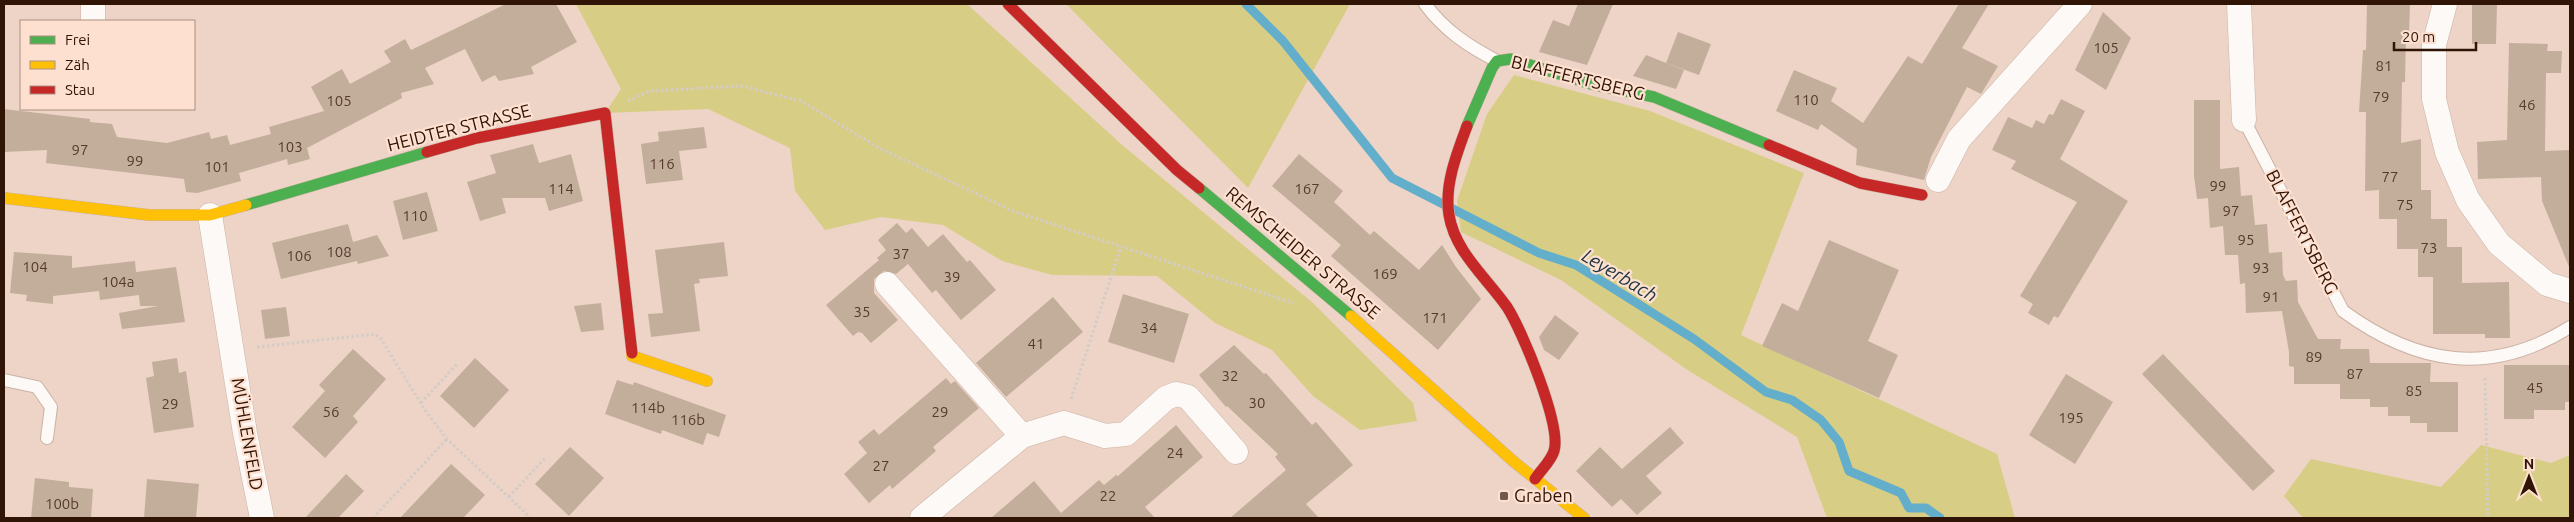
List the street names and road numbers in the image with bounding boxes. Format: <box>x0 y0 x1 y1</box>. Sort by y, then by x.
street label: BLAFFERTSBERG <box>1509 51 1647 103</box>
street label: HEIDTER STRASSE <box>385 100 533 155</box>
street label: BLAFFERTSBERG <box>2263 166 2343 297</box>
street label: REMSCHEIDER STRASSE <box>1223 182 1385 323</box>
street label: MÜHLENFELD <box>228 376 268 492</box>

